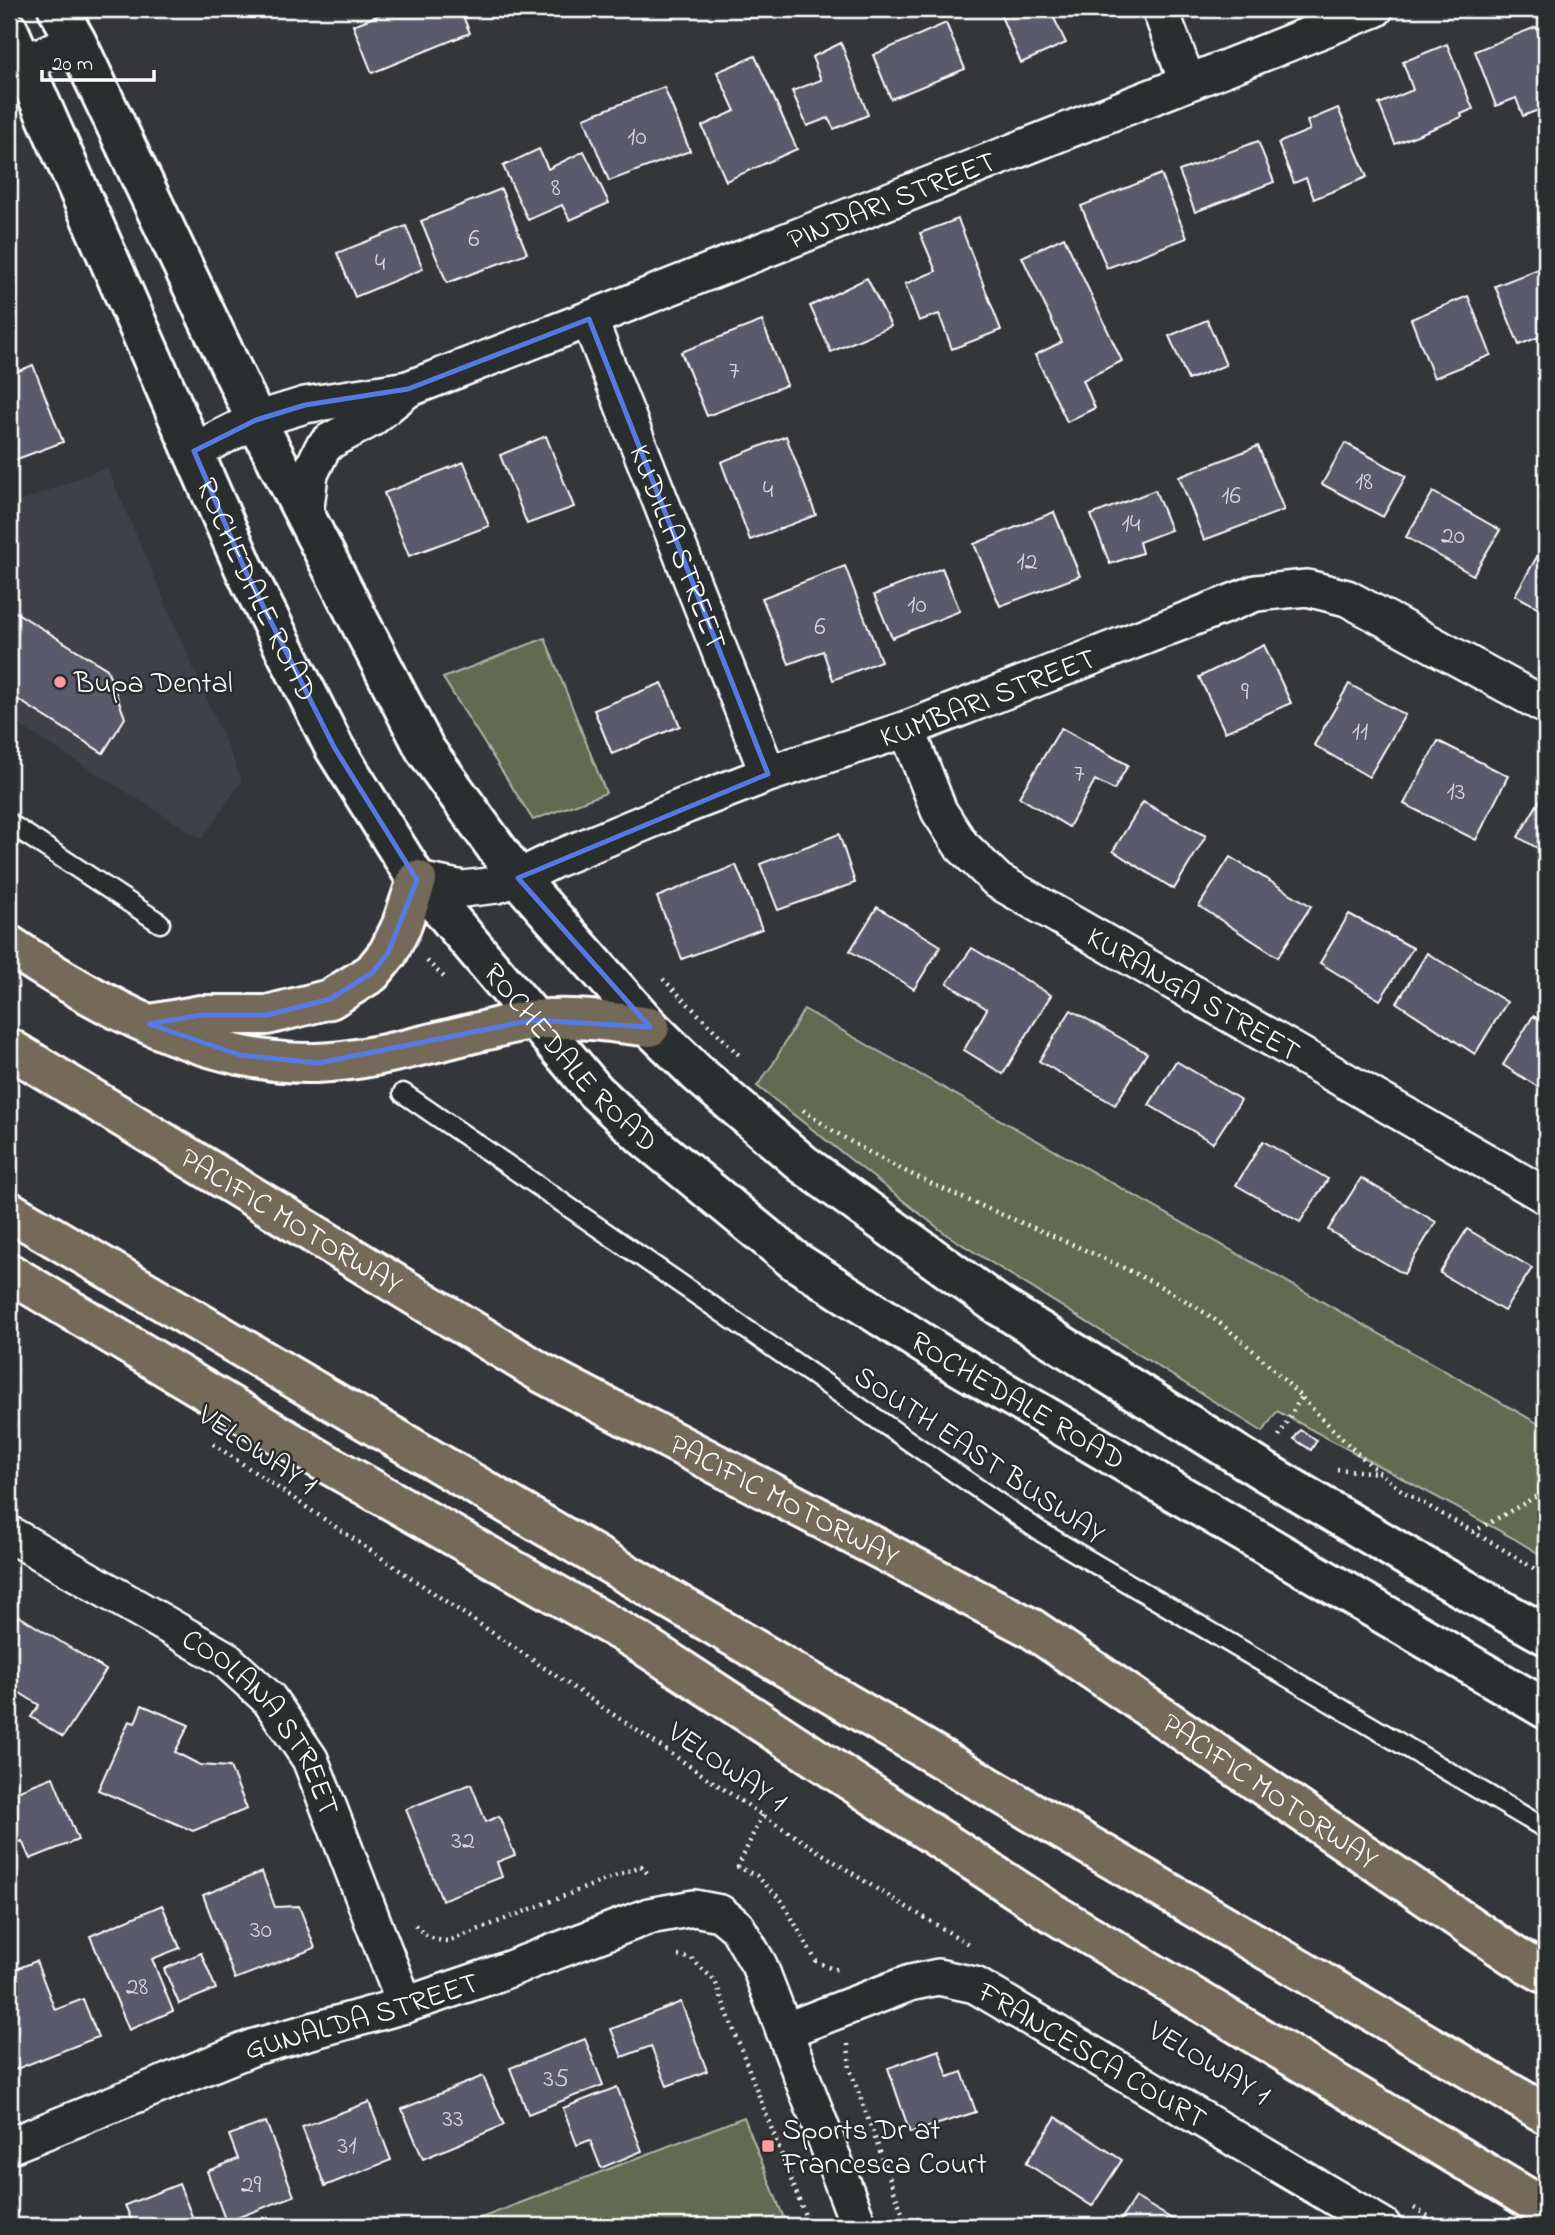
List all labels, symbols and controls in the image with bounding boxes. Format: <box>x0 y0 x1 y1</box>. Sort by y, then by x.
scale bar <box>42 38 154 82</box>
text: 20 m <box>52 50 93 80</box>
house number: 10 <box>627 119 647 157</box>
street label: PINDARI STREET <box>782 141 1004 264</box>
house number: 8 <box>551 170 561 208</box>
house number: 6 <box>468 221 480 259</box>
house number: 4 <box>375 245 386 283</box>
house number: 7 <box>729 353 740 391</box>
street label: KUDILLA STREET <box>616 439 736 657</box>
house number: 18 <box>1355 464 1373 502</box>
street label: ROCHEDALE ROAD <box>182 472 327 710</box>
house number: 4 <box>763 472 774 510</box>
house number: 16 <box>1221 478 1241 516</box>
house number: 14 <box>1122 506 1141 544</box>
house number: 20 <box>1441 518 1465 556</box>
house number: 12 <box>1016 544 1038 582</box>
house number: 10 <box>907 587 927 625</box>
house number: 6 <box>814 609 826 647</box>
street label: KUMBARI STREET <box>875 638 1103 761</box>
place label: Bupa Dental <box>73 663 233 707</box>
marker: Bupa Dental <box>52 674 68 690</box>
house number: 9 <box>1241 674 1249 712</box>
house number: 11 <box>1352 714 1368 752</box>
house number: 7 <box>1074 756 1085 794</box>
house number: 13 <box>1446 774 1466 812</box>
street label: KURANGA STREET <box>1077 917 1307 1075</box>
street label: ROCHEDALE ROAD <box>471 954 666 1164</box>
street label: PACIFIC MOTORWAY <box>170 1138 410 1308</box>
street label: ROCHEDALE ROAD <box>901 1321 1133 1483</box>
street label: SOUTH EAST BUSWAY <box>844 1356 1113 1557</box>
street label: VELOWAY 1 <box>187 1395 325 1508</box>
street label: PACIFIC MOTORWAY <box>661 1424 906 1580</box>
street label: COOLANA STREET <box>173 1619 349 1823</box>
street label: PACIFIC MOTORWAY <box>1151 1704 1386 1882</box>
street label: VELOWAY 1 <box>657 1712 795 1825</box>
house number: 32 <box>451 1823 475 1861</box>
house number: 30 <box>250 1912 272 1950</box>
street label: GUNALDA STREET <box>240 1963 485 2074</box>
house number: 28 <box>126 1969 149 2007</box>
street label: FRANCESCA COURT <box>967 1972 1214 2142</box>
street label: VELOWAY 1 <box>1138 2010 1278 2118</box>
house number: 35 <box>543 2061 569 2099</box>
house number: 33 <box>442 2101 464 2139</box>
place label: Sports Dr at Francesca Court <box>781 2110 987 2188</box>
house number: 31 <box>337 2128 357 2166</box>
marker: Sports Dr at Francesca Court <box>760 2138 776 2154</box>
house number: 29 <box>241 2167 262 2205</box>

